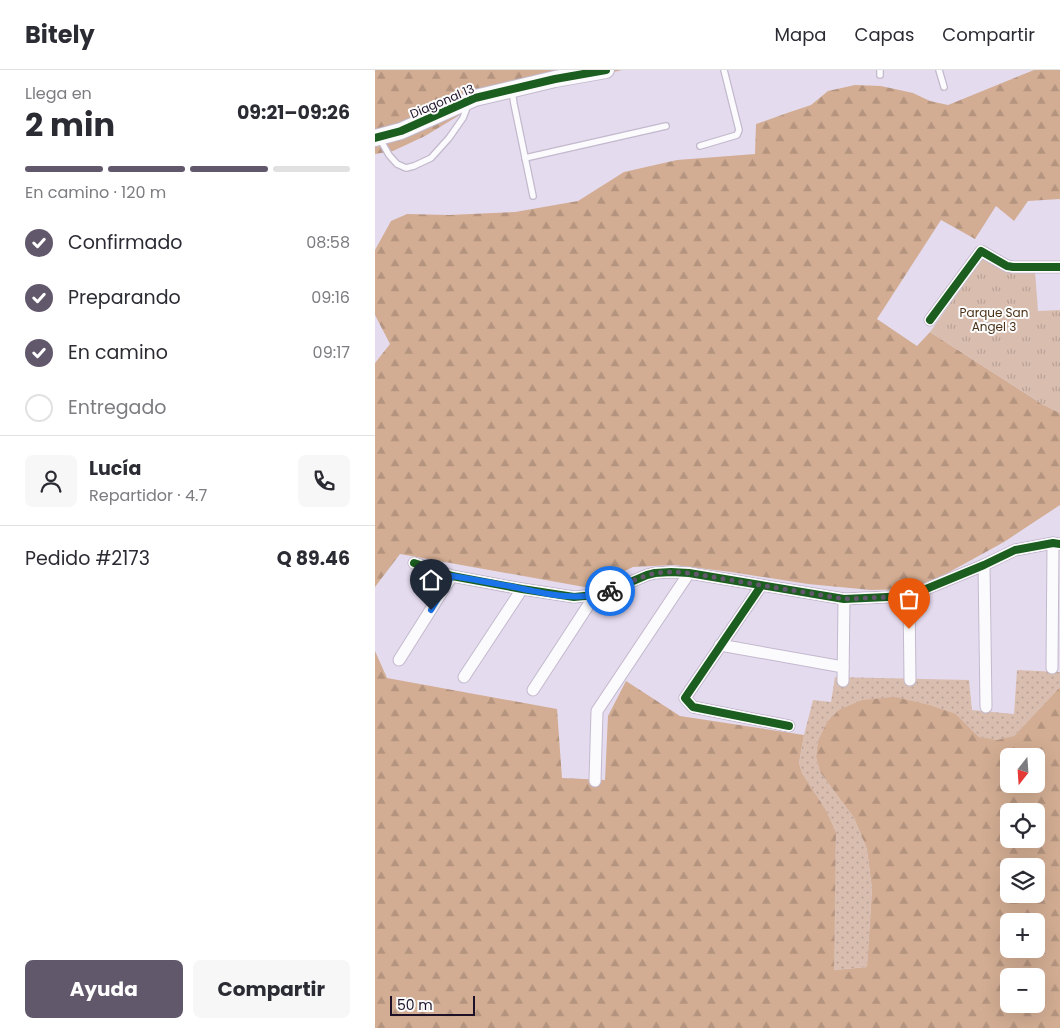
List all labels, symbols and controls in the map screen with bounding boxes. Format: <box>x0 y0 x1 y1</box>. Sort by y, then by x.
text: Bitely <box>25 18 95 51</box>
text: Mapa <box>774 22 827 47</box>
text: Capas <box>855 22 914 47</box>
text: Compartir <box>942 22 1035 47</box>
street label: Diagonal 13 <box>407 80 477 122</box>
text: Llega en <box>25 82 92 105</box>
text: 09:21–09:26 <box>237 99 350 126</box>
text: 2 min <box>25 102 115 147</box>
text: En camino · 120 m <box>25 181 166 204</box>
icon: check <box>25 229 53 257</box>
text: Confirmado <box>68 229 182 256</box>
text: 08:58 <box>306 231 350 254</box>
icon: check <box>25 284 53 312</box>
text: Preparando <box>68 284 181 311</box>
text: 09:16 <box>311 286 350 309</box>
park label: Parque San Angel 3 <box>960 304 1028 335</box>
icon: check <box>25 339 53 367</box>
text: En camino <box>68 339 168 366</box>
text: 09:17 <box>313 341 350 364</box>
text: Entregado <box>68 394 166 421</box>
button: person <box>25 455 77 507</box>
text: Lucía <box>89 455 141 482</box>
button: phone <box>298 455 350 507</box>
text: Repartidor · 4.7 <box>89 484 207 507</box>
text: Pedido #2173 <box>25 545 150 572</box>
text: Q 89.46 <box>277 545 350 572</box>
pin <box>410 559 452 610</box>
icon: home <box>417 566 445 594</box>
courier <box>585 566 635 616</box>
icon: bike <box>596 577 624 605</box>
pin <box>888 578 930 629</box>
icon: bag <box>895 585 923 613</box>
north arrow <box>1000 748 1045 792</box>
map controls <box>1000 748 1045 1013</box>
button: locate <box>1000 803 1045 848</box>
button: layers <box>1000 858 1045 903</box>
button: + <box>1000 913 1045 958</box>
button: Ayuda <box>25 960 183 1018</box>
button: Compartir <box>193 960 350 1018</box>
button: − <box>1000 968 1045 1013</box>
scale bar <box>390 993 475 1016</box>
text: 50 m <box>397 995 433 1015</box>

